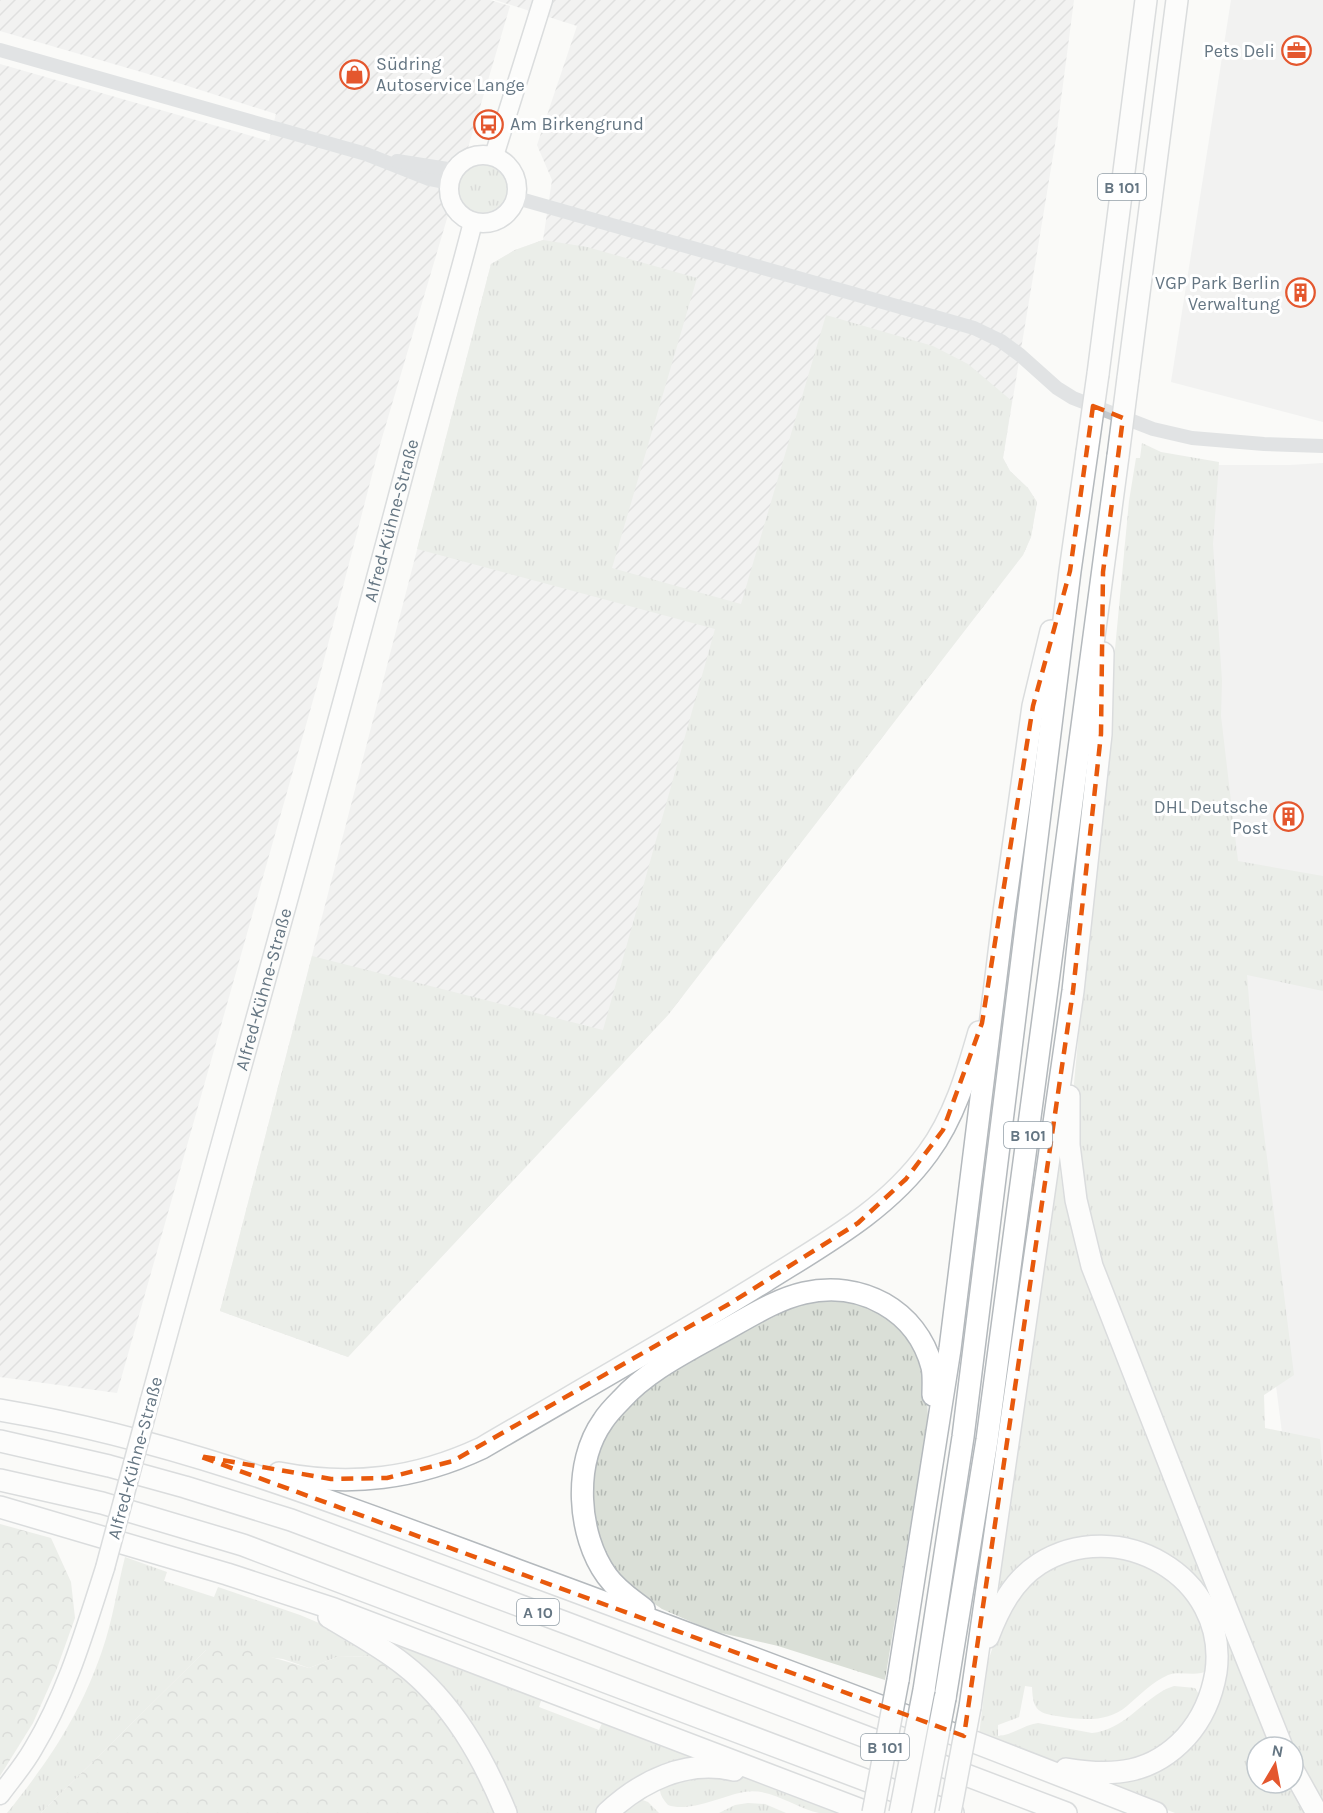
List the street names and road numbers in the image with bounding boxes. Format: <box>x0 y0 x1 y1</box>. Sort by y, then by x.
road number: B 101 <box>1098 174 1146 200</box>
street label: Alfred-Kühne-Straße <box>359 437 424 604</box>
street label: Alfred-Kühne-Straße <box>230 906 296 1073</box>
road number: B 101 <box>1004 1122 1052 1148</box>
street label: Alfred-Kühne-Straße <box>103 1374 167 1542</box>
road number: A 10 <box>517 1599 559 1625</box>
road number: B 101 <box>861 1734 909 1760</box>

